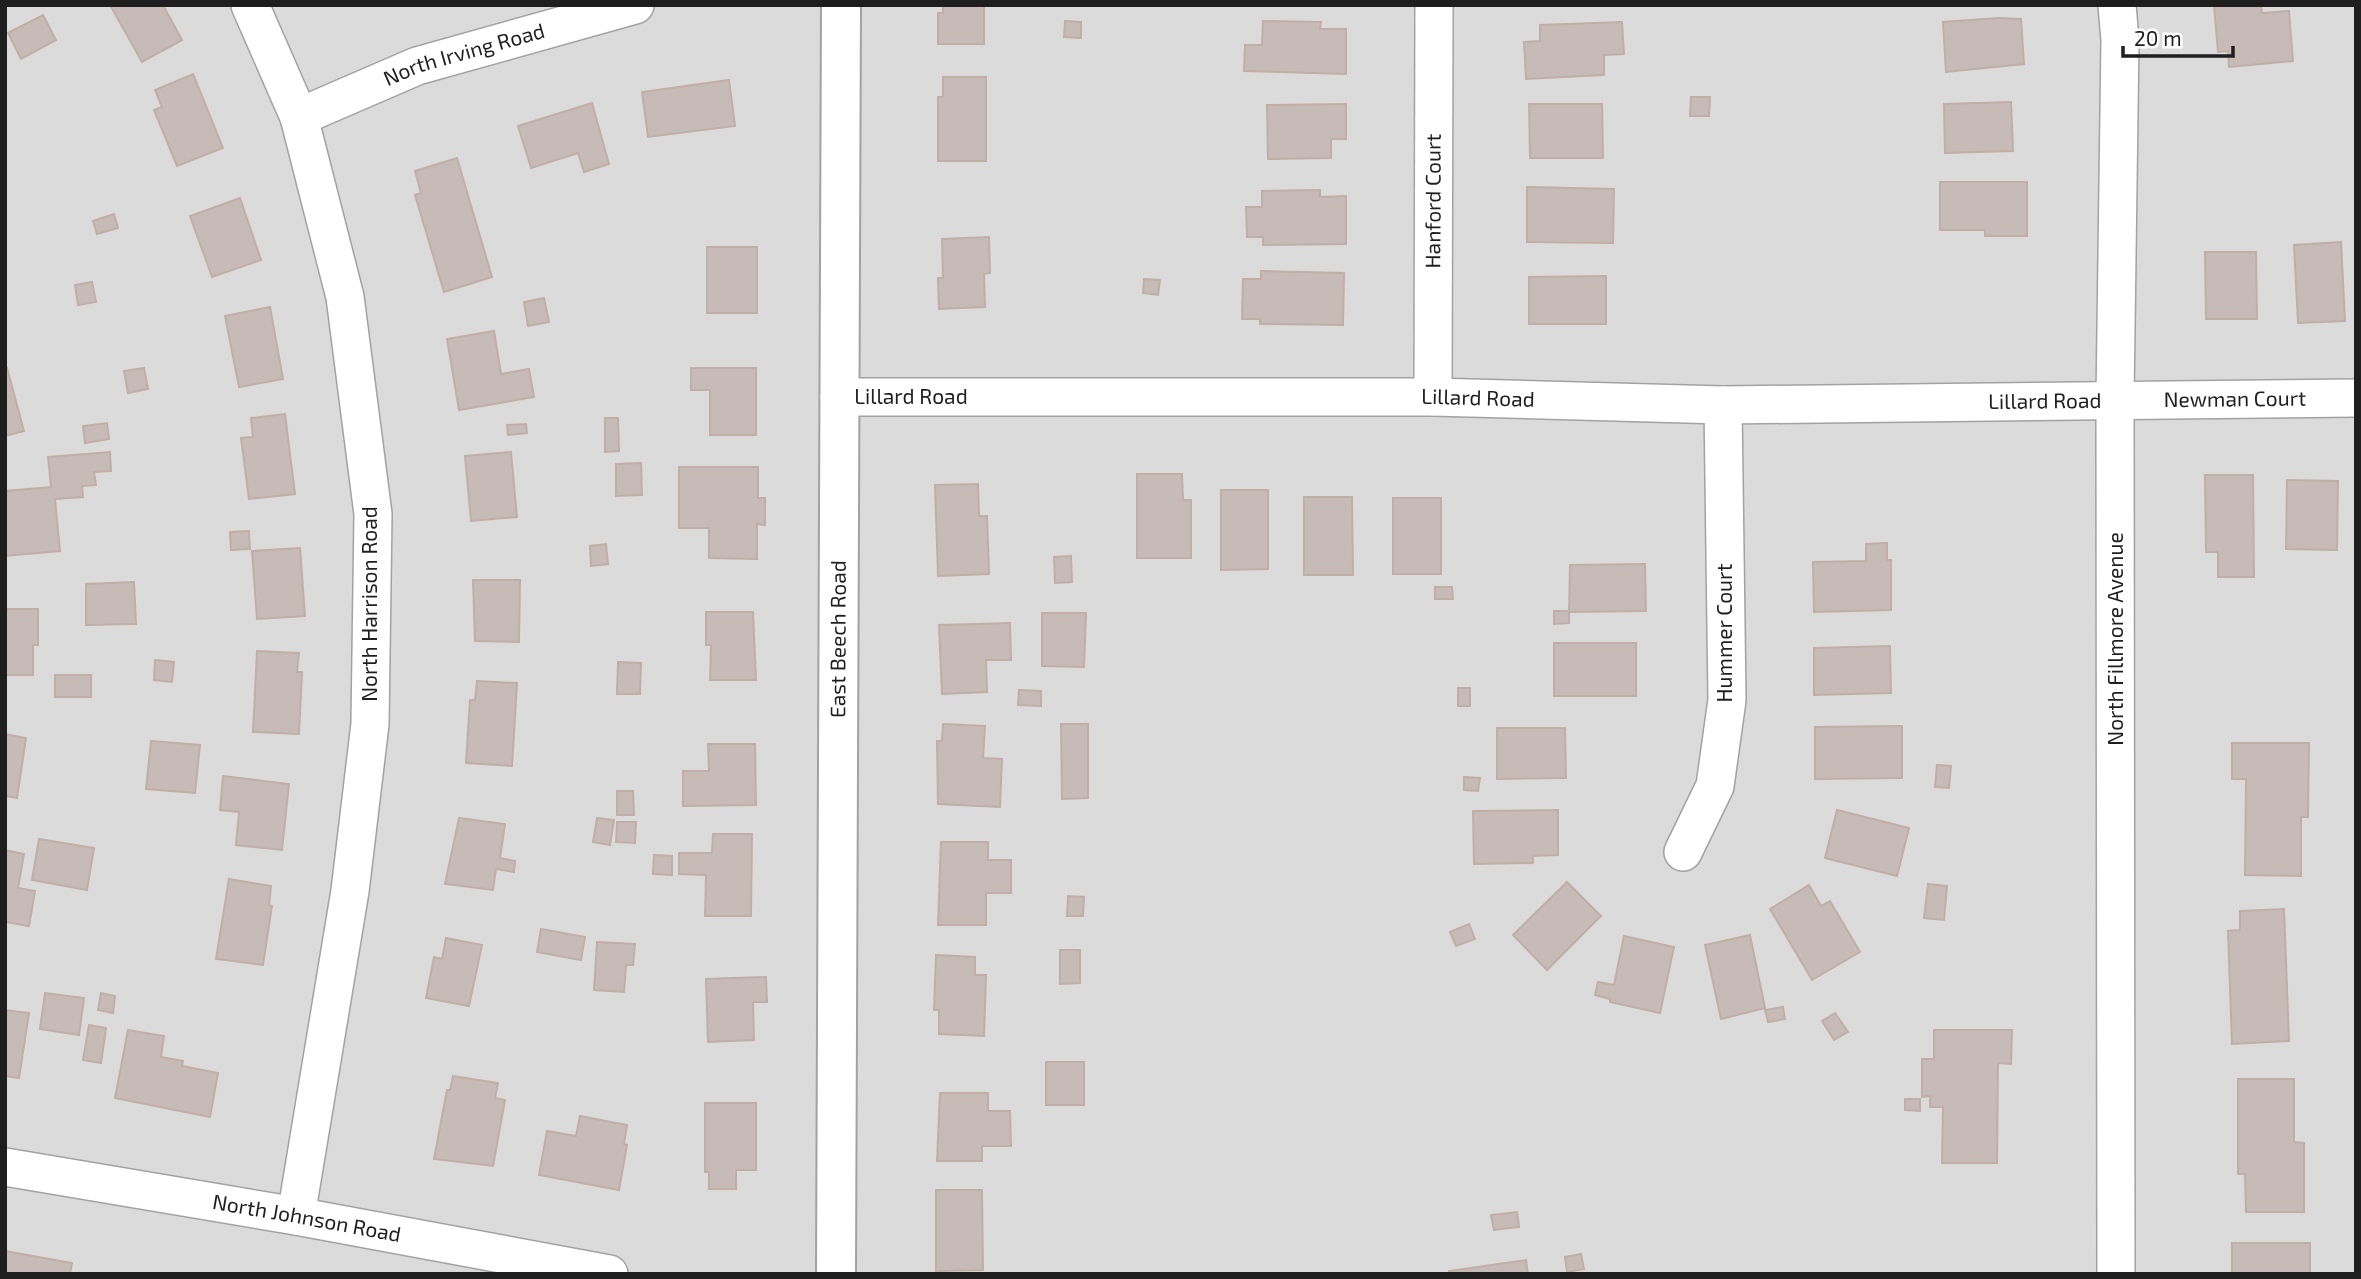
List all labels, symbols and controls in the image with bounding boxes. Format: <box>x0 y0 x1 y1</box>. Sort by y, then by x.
scale bar <box>2123 14 2233 58</box>
street label: North Irving Road <box>379 17 547 90</box>
text: 20 m <box>2134 25 2182 50</box>
street label: Hanford Court <box>1419 134 1445 268</box>
street label: Lillard Road <box>854 383 968 408</box>
street label: Lillard Road <box>1421 383 1535 411</box>
street label: Newman Court <box>2163 385 2306 411</box>
street label: Lillard Road <box>1988 387 2102 413</box>
street label: North Harrison Road <box>356 506 381 702</box>
street label: North Fillmore Avenue <box>2102 532 2127 746</box>
street label: East Beech Road <box>824 560 850 718</box>
street label: Hummer Court <box>1711 563 1736 703</box>
street label: North Johnson Road <box>211 1188 403 1246</box>

